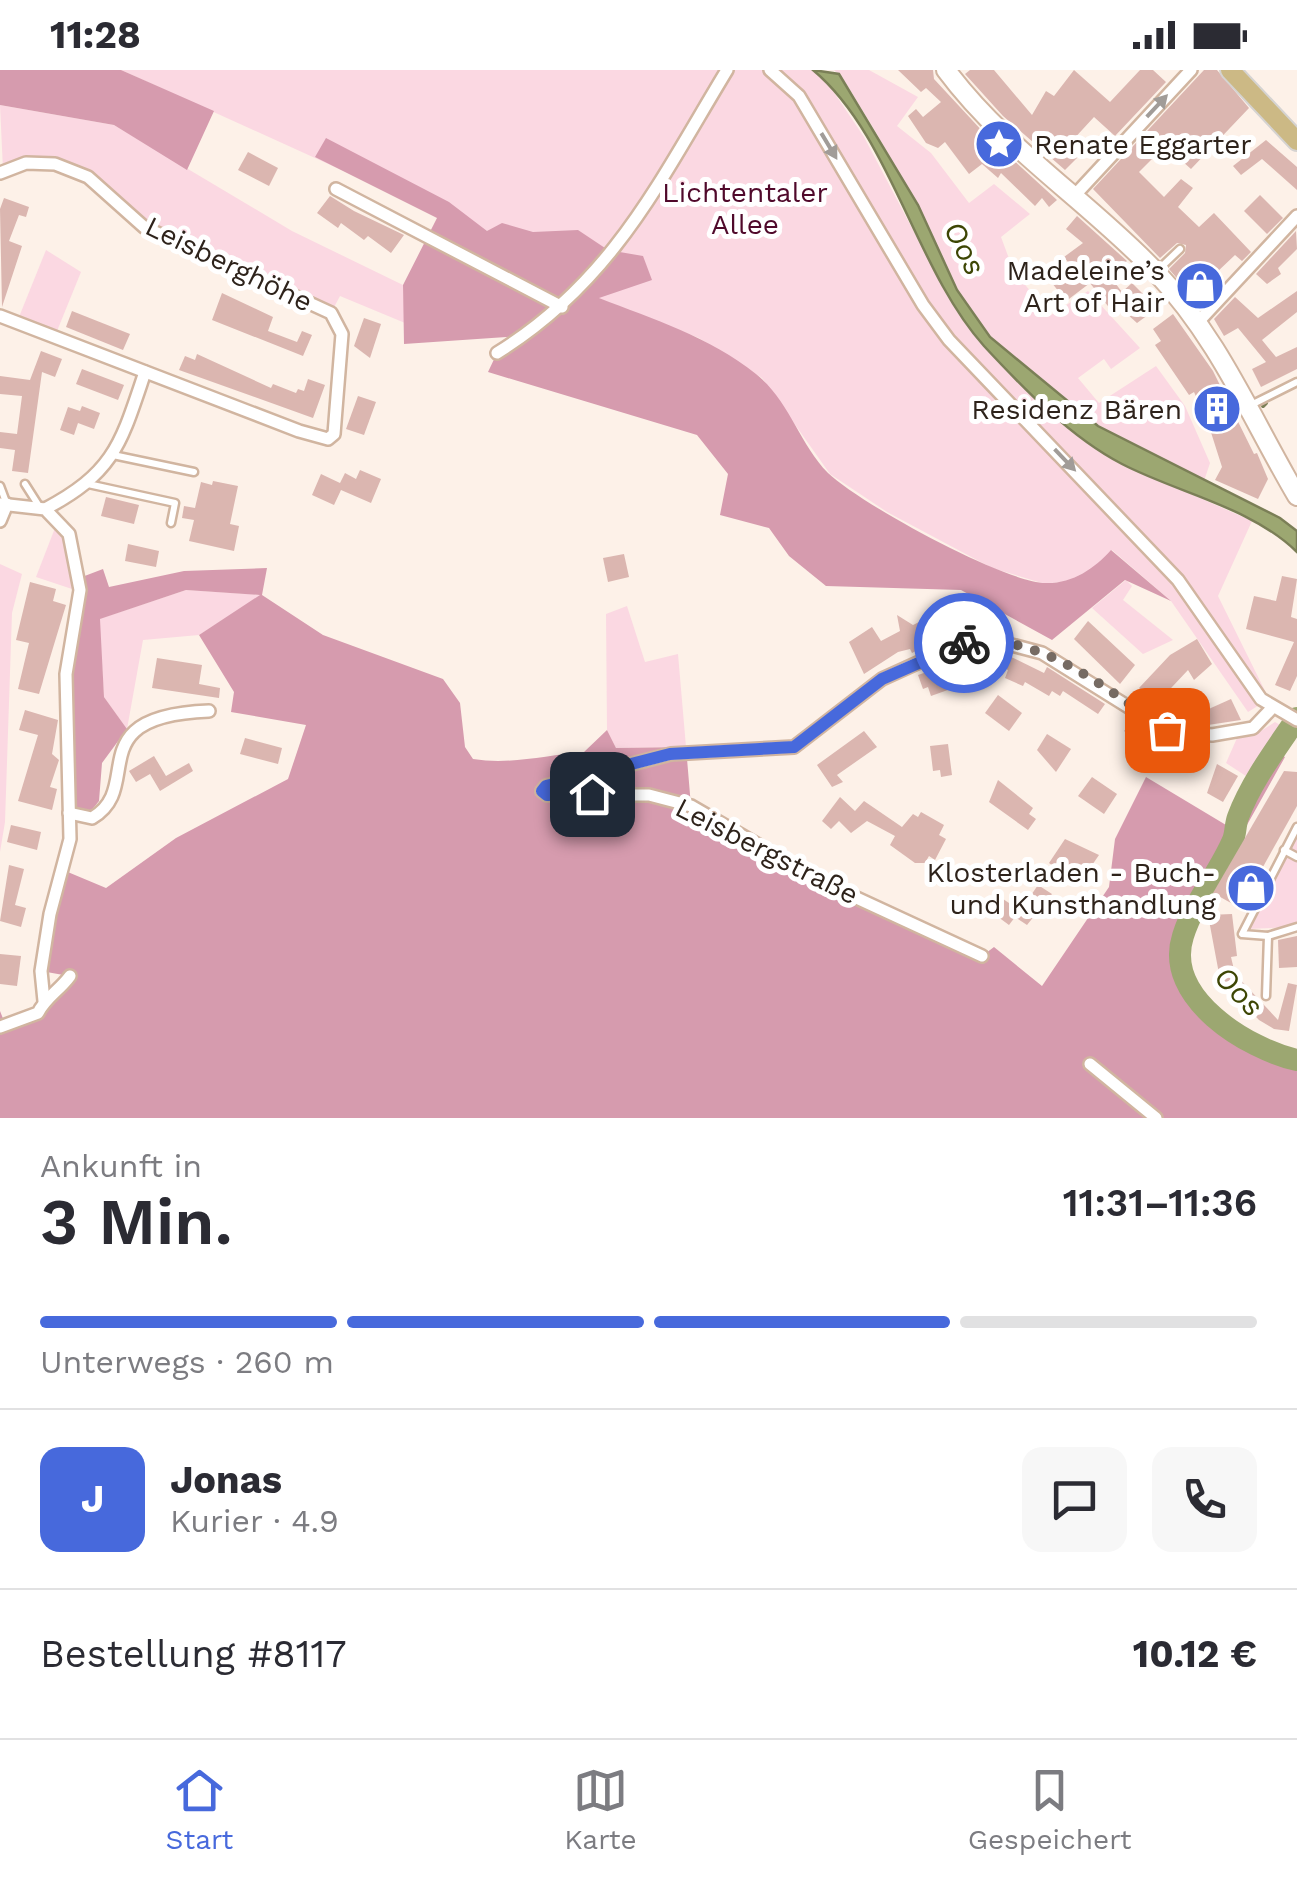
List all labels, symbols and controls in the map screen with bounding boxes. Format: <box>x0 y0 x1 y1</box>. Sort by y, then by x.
text: 11:28 <box>50 13 141 57</box>
one-way arrow <box>1145 95 1168 119</box>
place icon: Renate Eggarter <box>973 118 1025 170</box>
place label: Renate Eggarter <box>1034 128 1252 161</box>
one-way arrow <box>820 132 837 160</box>
park label: Lichtentaler Allee <box>662 176 828 241</box>
street label: Leisberghöhe <box>140 209 318 319</box>
water label: Oos <box>937 215 993 281</box>
place label: Madeleine’s Art of Hair <box>1006 254 1165 319</box>
shop icon: Madeleine’s Art of Hair <box>1174 260 1226 312</box>
building icon: Residenz Bären <box>1191 383 1243 435</box>
place label: Residenz Bären <box>971 393 1182 426</box>
one-way arrow <box>1053 447 1077 471</box>
courier <box>914 593 1014 693</box>
icon: bike <box>937 616 992 671</box>
pin <box>1125 688 1210 773</box>
icon: bag <box>1140 703 1195 758</box>
pin <box>550 752 635 837</box>
icon: home <box>565 767 620 822</box>
street label: Leisbergstraße <box>670 791 864 911</box>
place label: Klosterladen - Buch- und Kunsthandlung <box>927 856 1216 921</box>
shop icon: Klosterladen - Buch- und Kunsthandlung <box>1225 862 1277 914</box>
water label: Oos <box>1207 959 1271 1023</box>
text: Ankunft in <box>40 1147 202 1185</box>
text: 11:31–11:36 <box>1063 1181 1257 1225</box>
text: 3 Min. <box>40 1184 233 1260</box>
text: Unterwegs · 260 m <box>40 1343 334 1381</box>
button: chat <box>1022 1447 1127 1552</box>
button: phone <box>1152 1447 1257 1552</box>
text: Jonas <box>170 1458 282 1502</box>
text: J <box>81 1477 104 1521</box>
text: Kurier · 4.9 <box>170 1502 339 1540</box>
text: Bestellung #8117 <box>40 1632 347 1676</box>
text: 10.12 € <box>1133 1632 1257 1676</box>
tab: Start <box>166 1763 233 1856</box>
tab: Karte <box>564 1763 637 1856</box>
tab: Gespeichert <box>968 1763 1132 1856</box>

